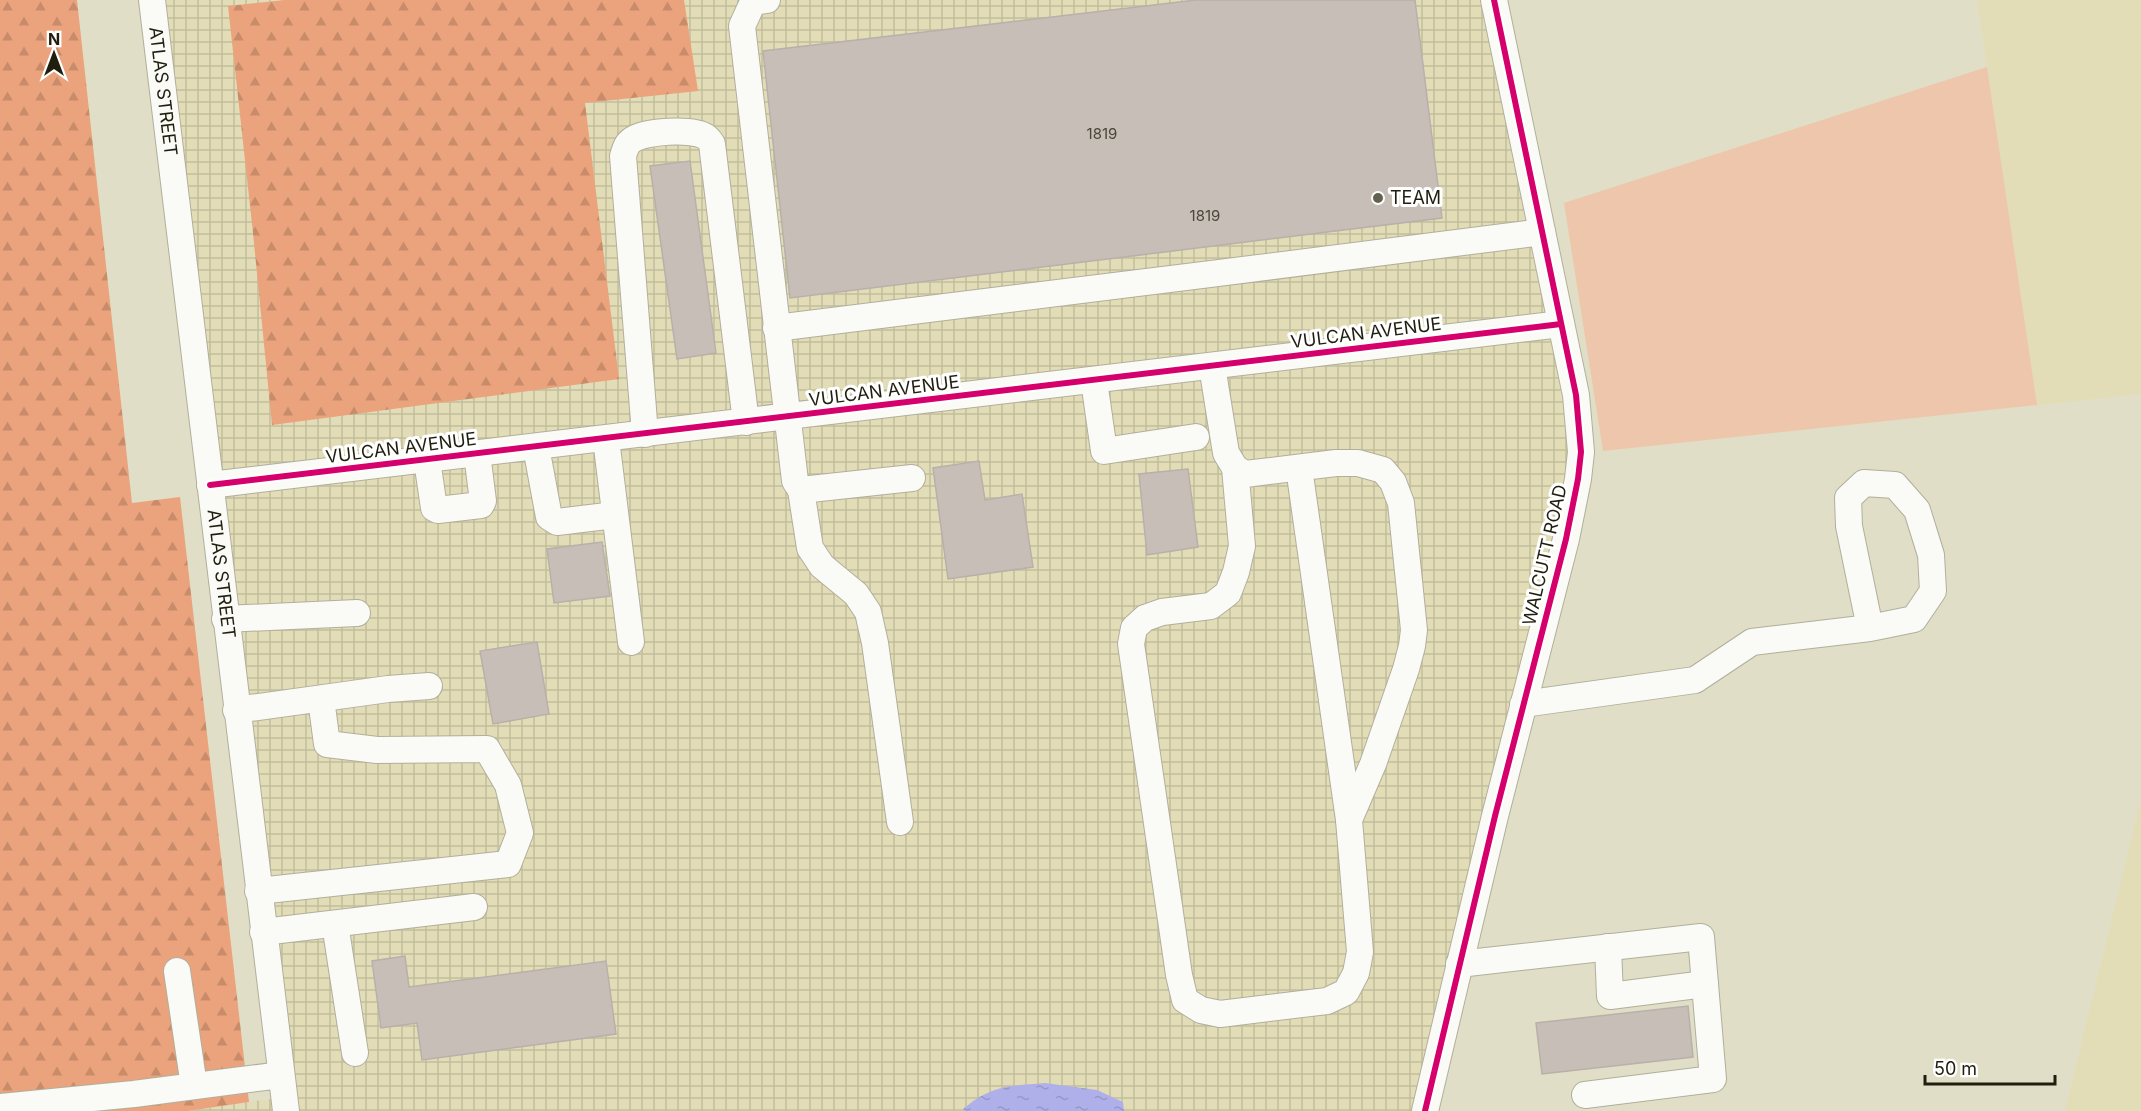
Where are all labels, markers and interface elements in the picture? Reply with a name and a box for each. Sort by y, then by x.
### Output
north arrow [24,24,84,84]
street label: ATLAS STREET [145,26,182,157]
text: N [48,29,60,49]
house number: 1819 [1087,124,1117,143]
place label: TEAM [1390,187,1441,208]
marker: TEAM [1371,191,1385,205]
house number: 1819 [1190,206,1220,225]
street label: VULCAN AVENUE [1289,313,1442,352]
street label: VULCAN AVENUE [807,371,960,410]
street label: VULCAN AVENUE [324,428,477,467]
street label: WALCUTT ROAD [1518,482,1571,627]
street label: ATLAS STREET [204,508,240,639]
scale bar [1925,1048,2056,1086]
text: 50 m [1934,1058,1977,1079]

